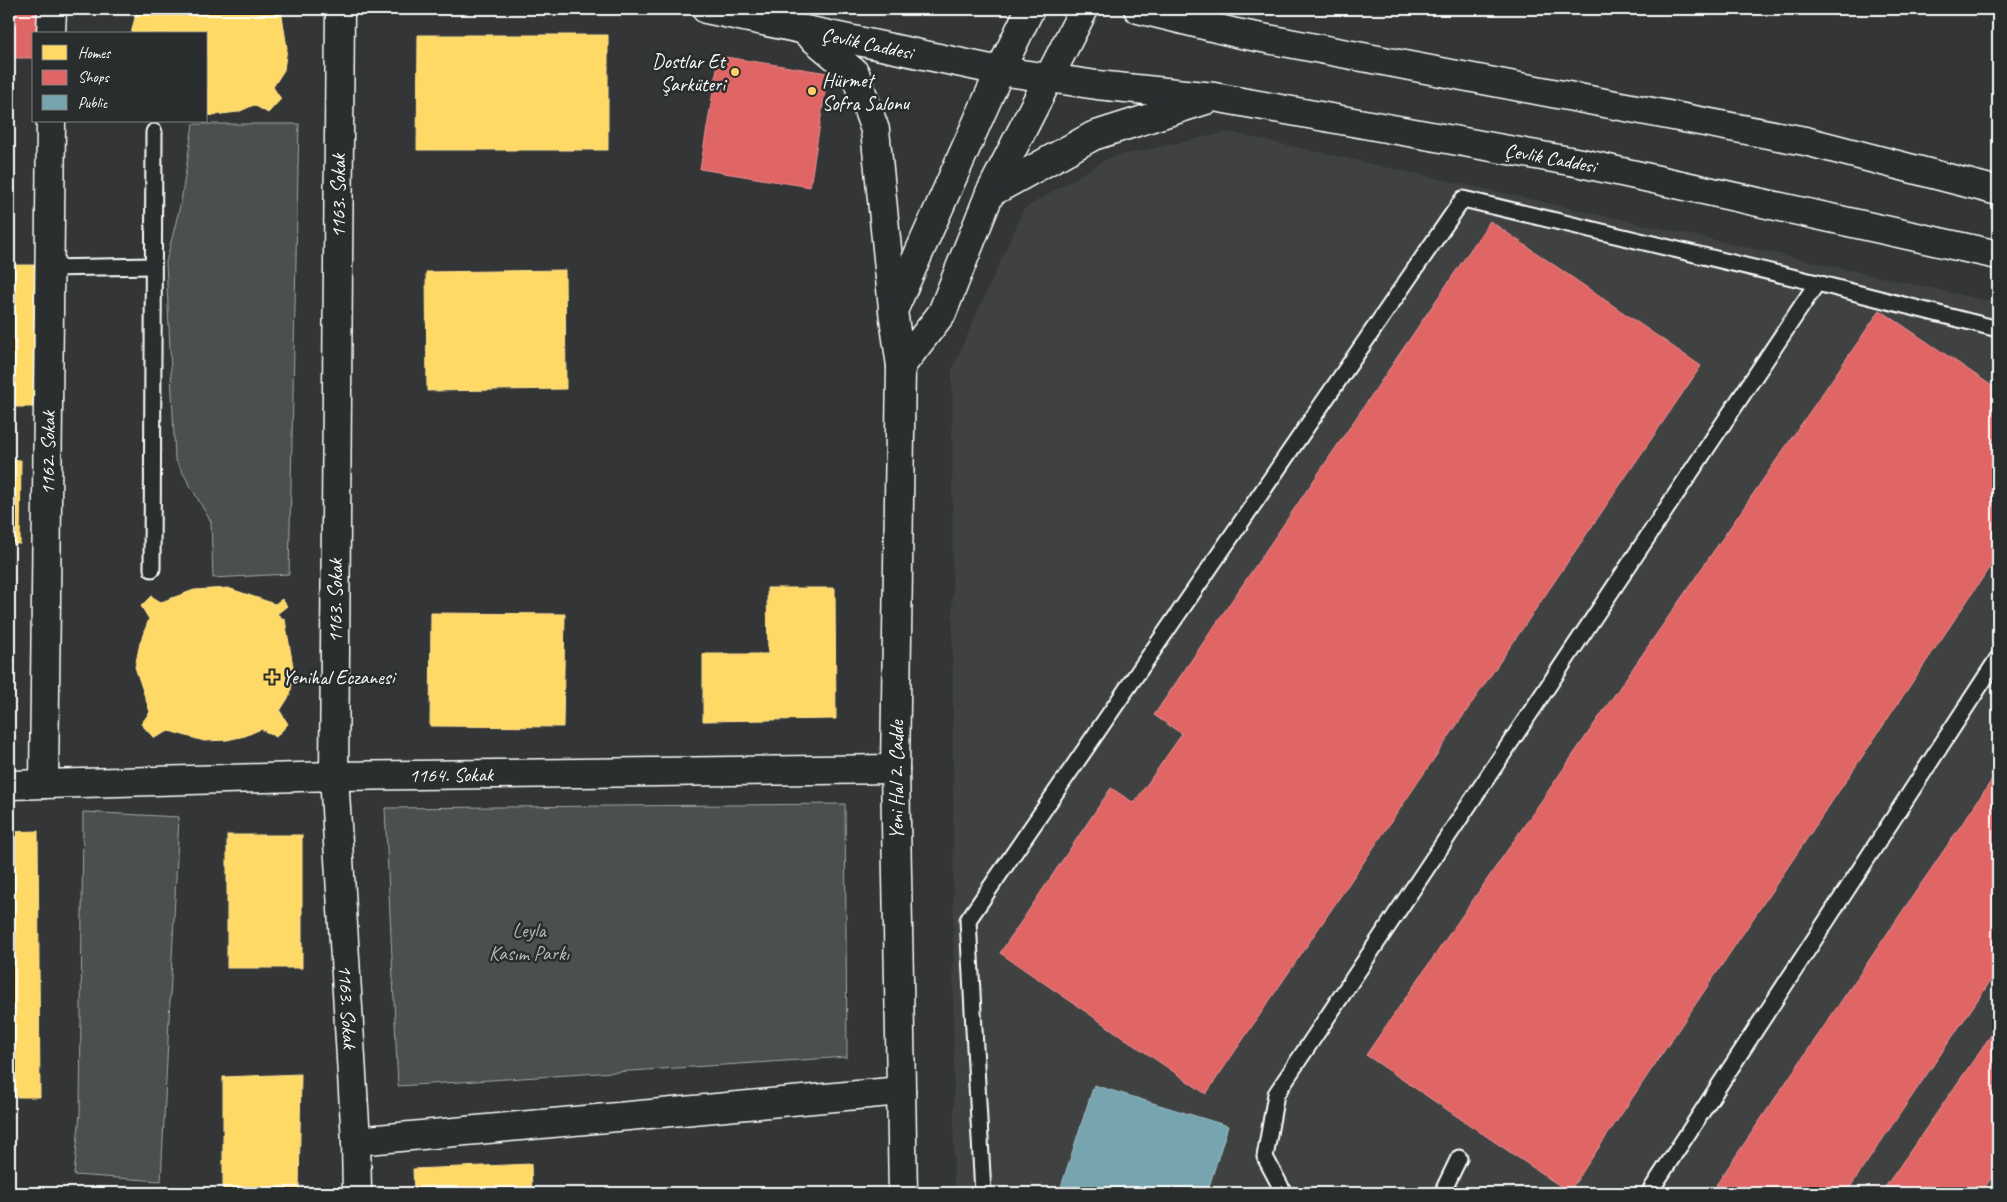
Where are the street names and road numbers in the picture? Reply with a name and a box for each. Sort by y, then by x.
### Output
street label: Çevlik Caddesi [820,21,918,65]
street label: Çevlik Caddesi [1503,137,1601,179]
street label: 1163. Sokak [326,152,351,238]
street label: 1162. Sokak [35,409,60,495]
street label: 1163. Sokak [323,557,348,643]
street label: Yeni Hal 2. Cadde [884,719,909,839]
street label: 1164. Sokak [409,761,495,788]
street label: 1163. Sokak [333,964,363,1051]

